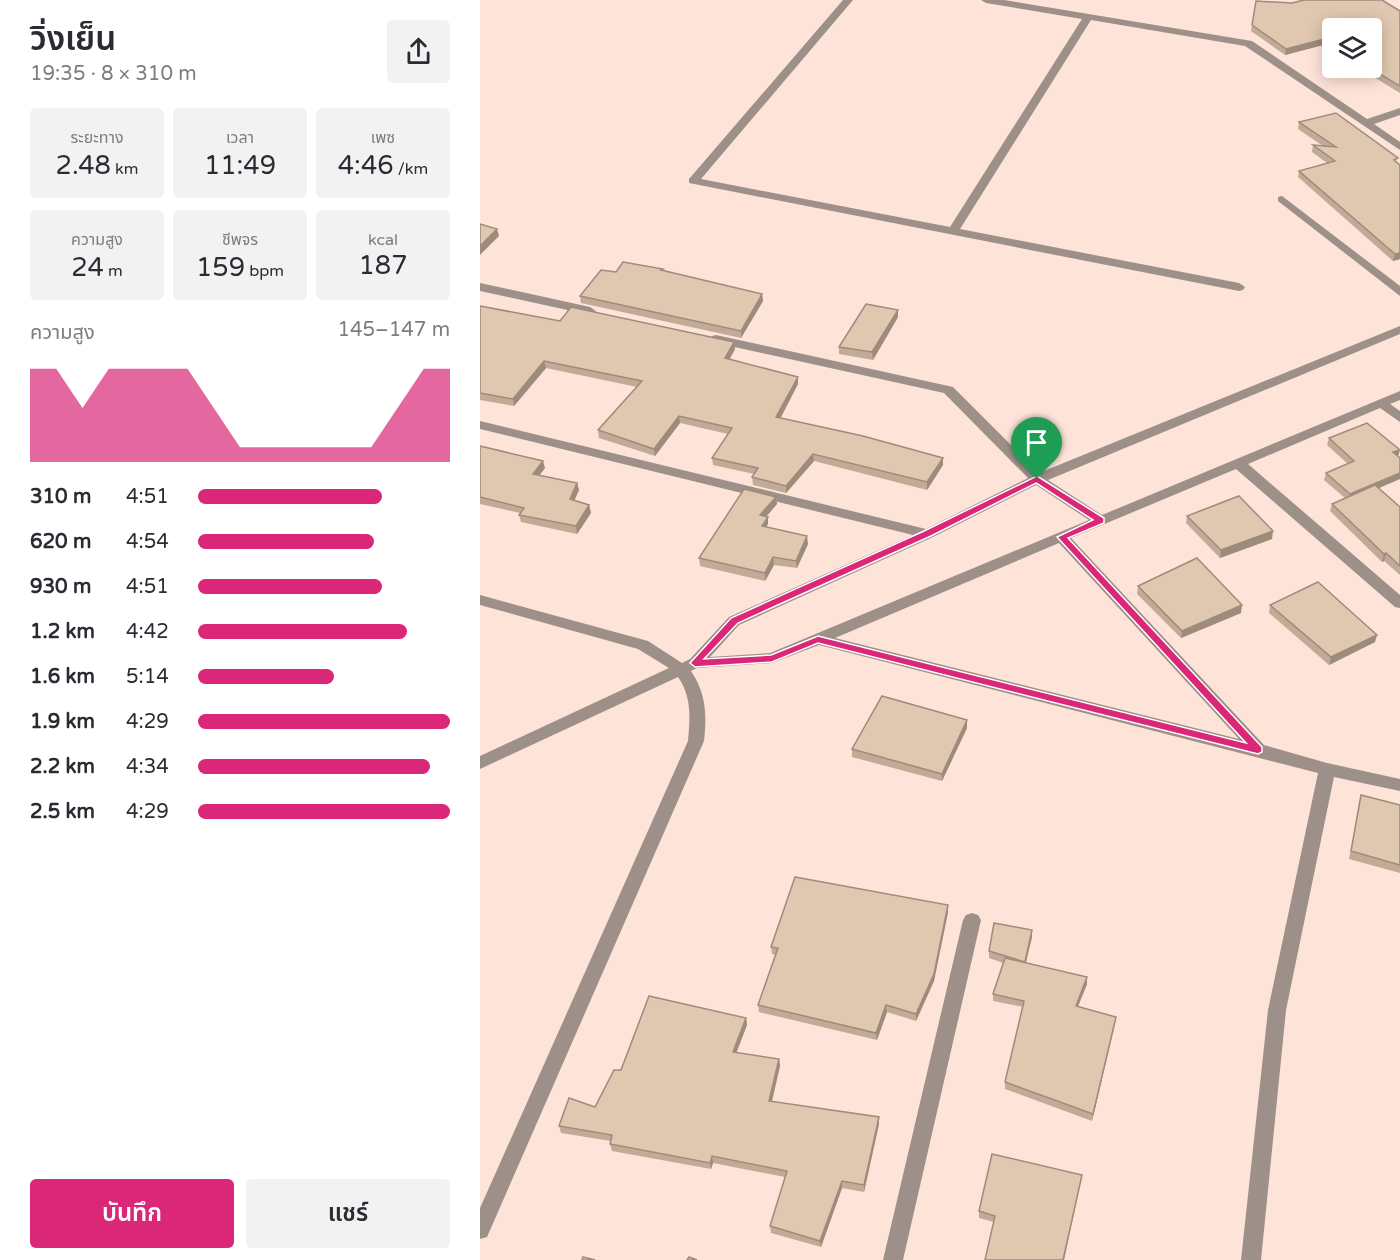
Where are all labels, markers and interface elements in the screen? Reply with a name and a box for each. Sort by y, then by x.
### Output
map controls [1322,18,1382,78]
button: layers [1322,18,1382,78]
text: วิ่งเย็น [30,20,116,59]
button: share [387,20,450,83]
text: 19:35 · 8 × 310 m [30,62,197,86]
text: ระยะทาง [71,128,123,148]
text: เวลา [226,128,254,148]
text: เพซ [371,128,395,148]
text: 2.48 [56,150,111,181]
text: 11:49 [204,150,276,181]
text: 4:46 [338,150,394,181]
text: km [111,159,138,179]
text: /km [394,159,428,179]
text: ความสูง [71,230,123,250]
text: ชีพจร [222,230,258,250]
text: kcal [368,230,398,250]
text: 187 [359,250,407,281]
text: 24 [71,252,104,283]
text: 159 [196,252,245,283]
text: m [104,261,123,281]
text: bpm [245,261,284,281]
text: 145–147 m [337,318,450,342]
text: ความสูง [30,321,95,345]
pin [1011,417,1062,479]
icon: arrive [1020,426,1053,459]
text: 310 m [30,485,91,509]
text: 4:51 [126,485,169,509]
text: 620 m [30,530,91,554]
text: 4:54 [126,530,169,554]
text: 930 m [30,575,91,599]
text: 4:51 [126,575,169,599]
text: 1.2 km [30,620,95,644]
text: 4:42 [126,620,169,644]
text: 1.6 km [30,665,95,689]
text: 5:14 [126,665,169,689]
text: 1.9 km [30,710,95,734]
text: 4:29 [126,710,169,734]
text: 2.2 km [30,755,95,779]
text: 4:34 [126,755,169,779]
text: 2.5 km [30,800,95,824]
text: 4:29 [126,800,169,824]
button: บันทึก [30,1179,234,1248]
button: แชร์ [246,1179,450,1248]

